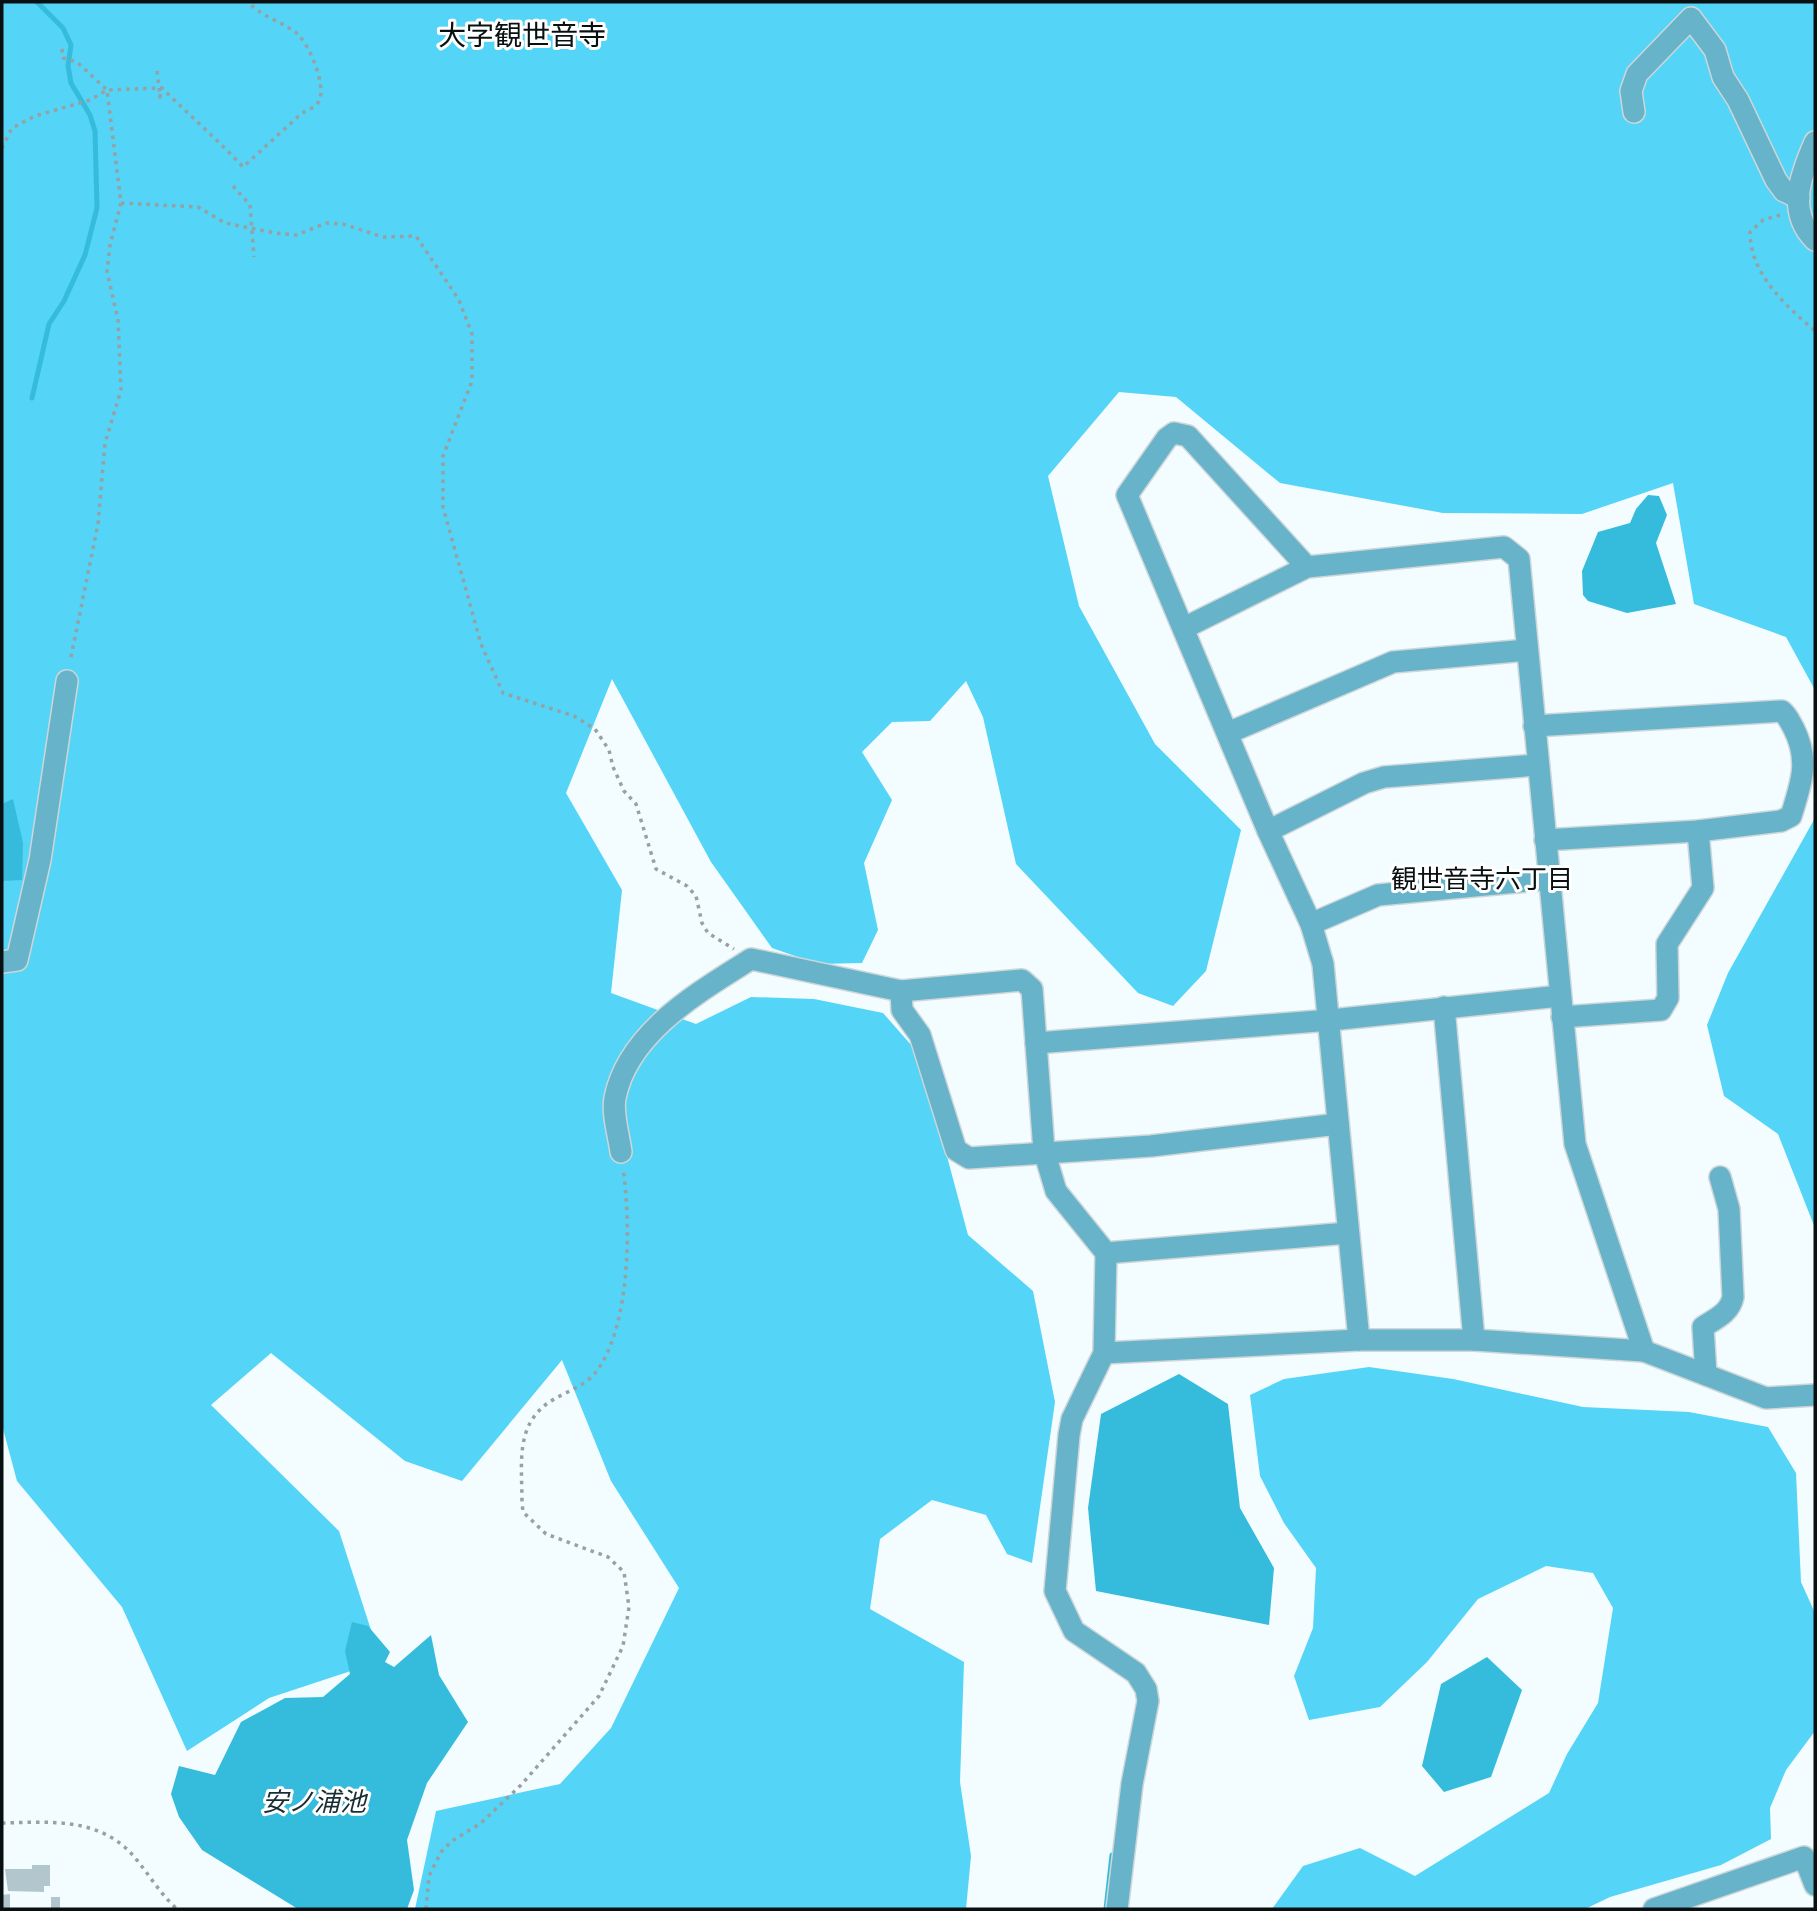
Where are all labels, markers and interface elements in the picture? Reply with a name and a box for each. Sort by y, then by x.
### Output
district label: 大字観世音寺 [438,18,606,52]
district label: 観世音寺六丁目 [1391,863,1573,895]
water label: 安ノ浦池 [262,1786,369,1818]

